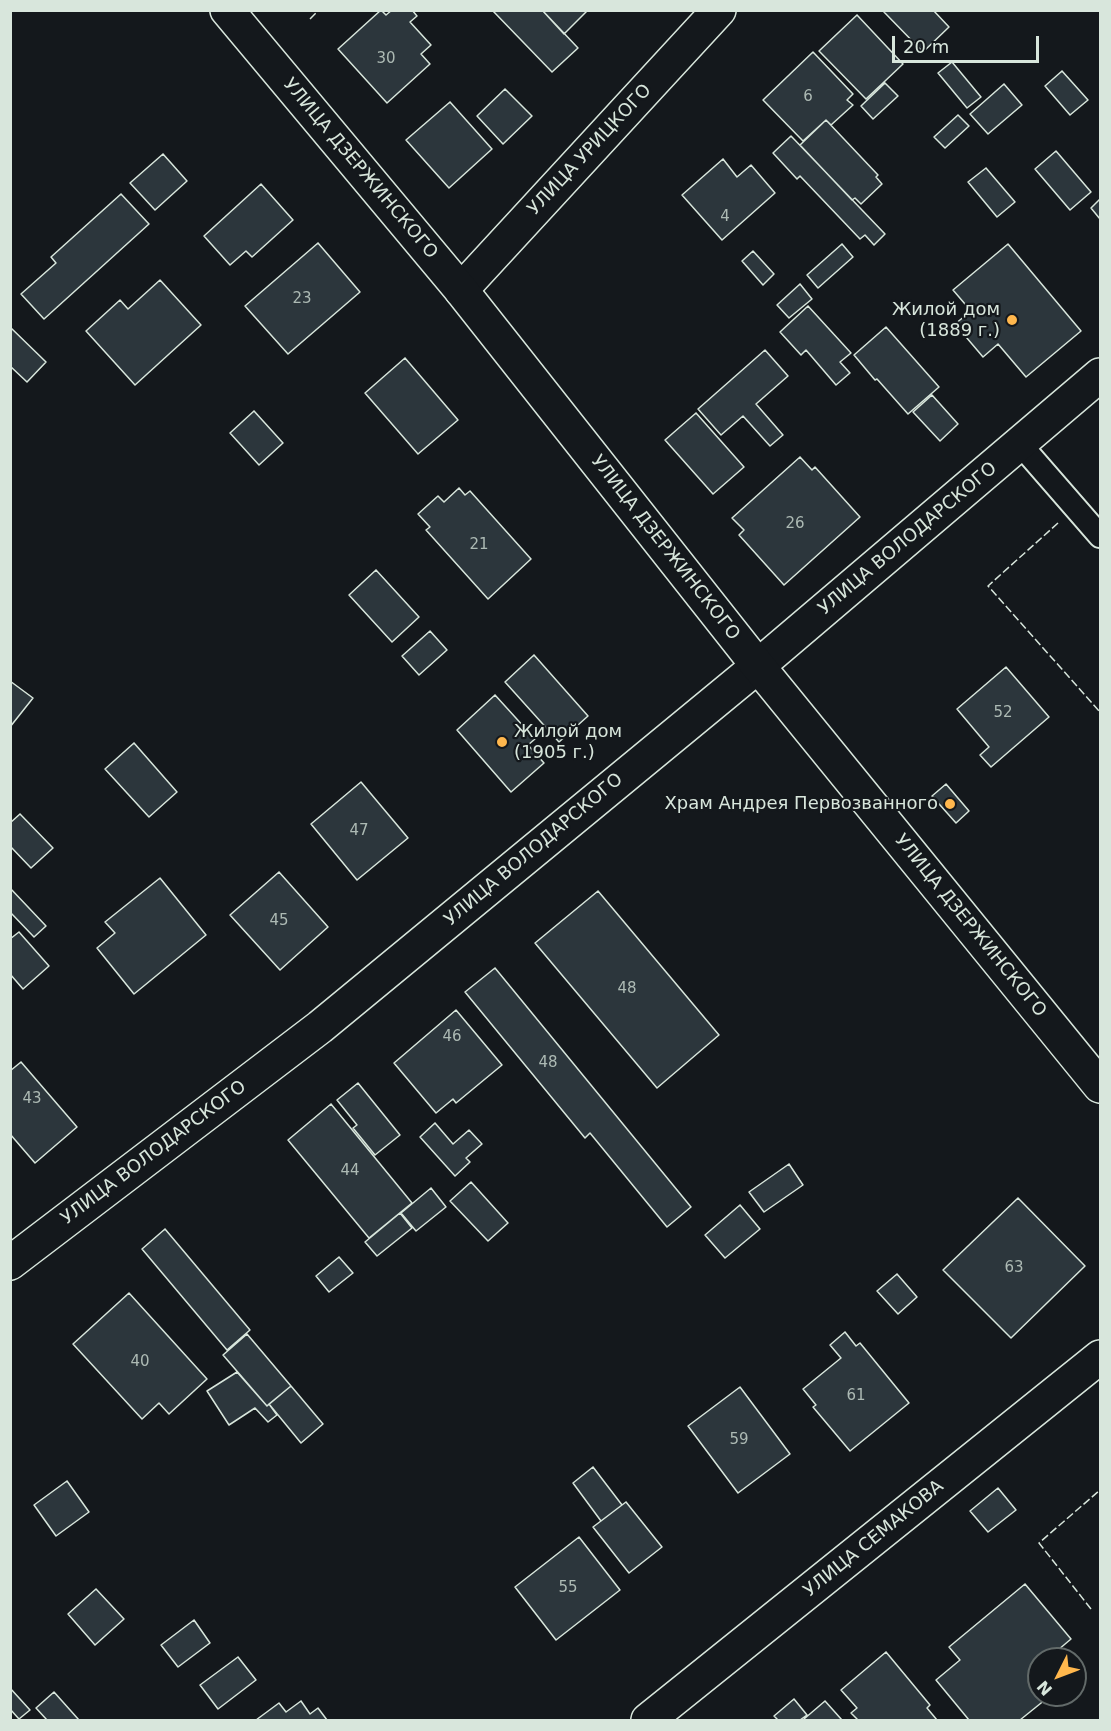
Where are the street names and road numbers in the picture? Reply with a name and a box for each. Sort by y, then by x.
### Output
street label: УЛИЦА ДЗЕРЖИНСКОГО [278,74,442,264]
street label: УЛИЦА УРИЦКОГО [524,80,656,220]
street label: УЛИЦА ДЗЕРЖИНСКОГО [586,451,744,645]
street label: УЛИЦА ВОЛОДАРСКОГО [814,458,1002,620]
street label: УЛИЦА ВОЛОДАРСКОГО [440,769,628,931]
street label: УЛИЦА ДЗЕРЖИНСКОГО [890,830,1050,1022]
street label: УЛИЦА ВОЛОДАРСКОГО [57,1076,251,1230]
street label: УЛИЦА СЕМАКОВА [800,1476,948,1602]

